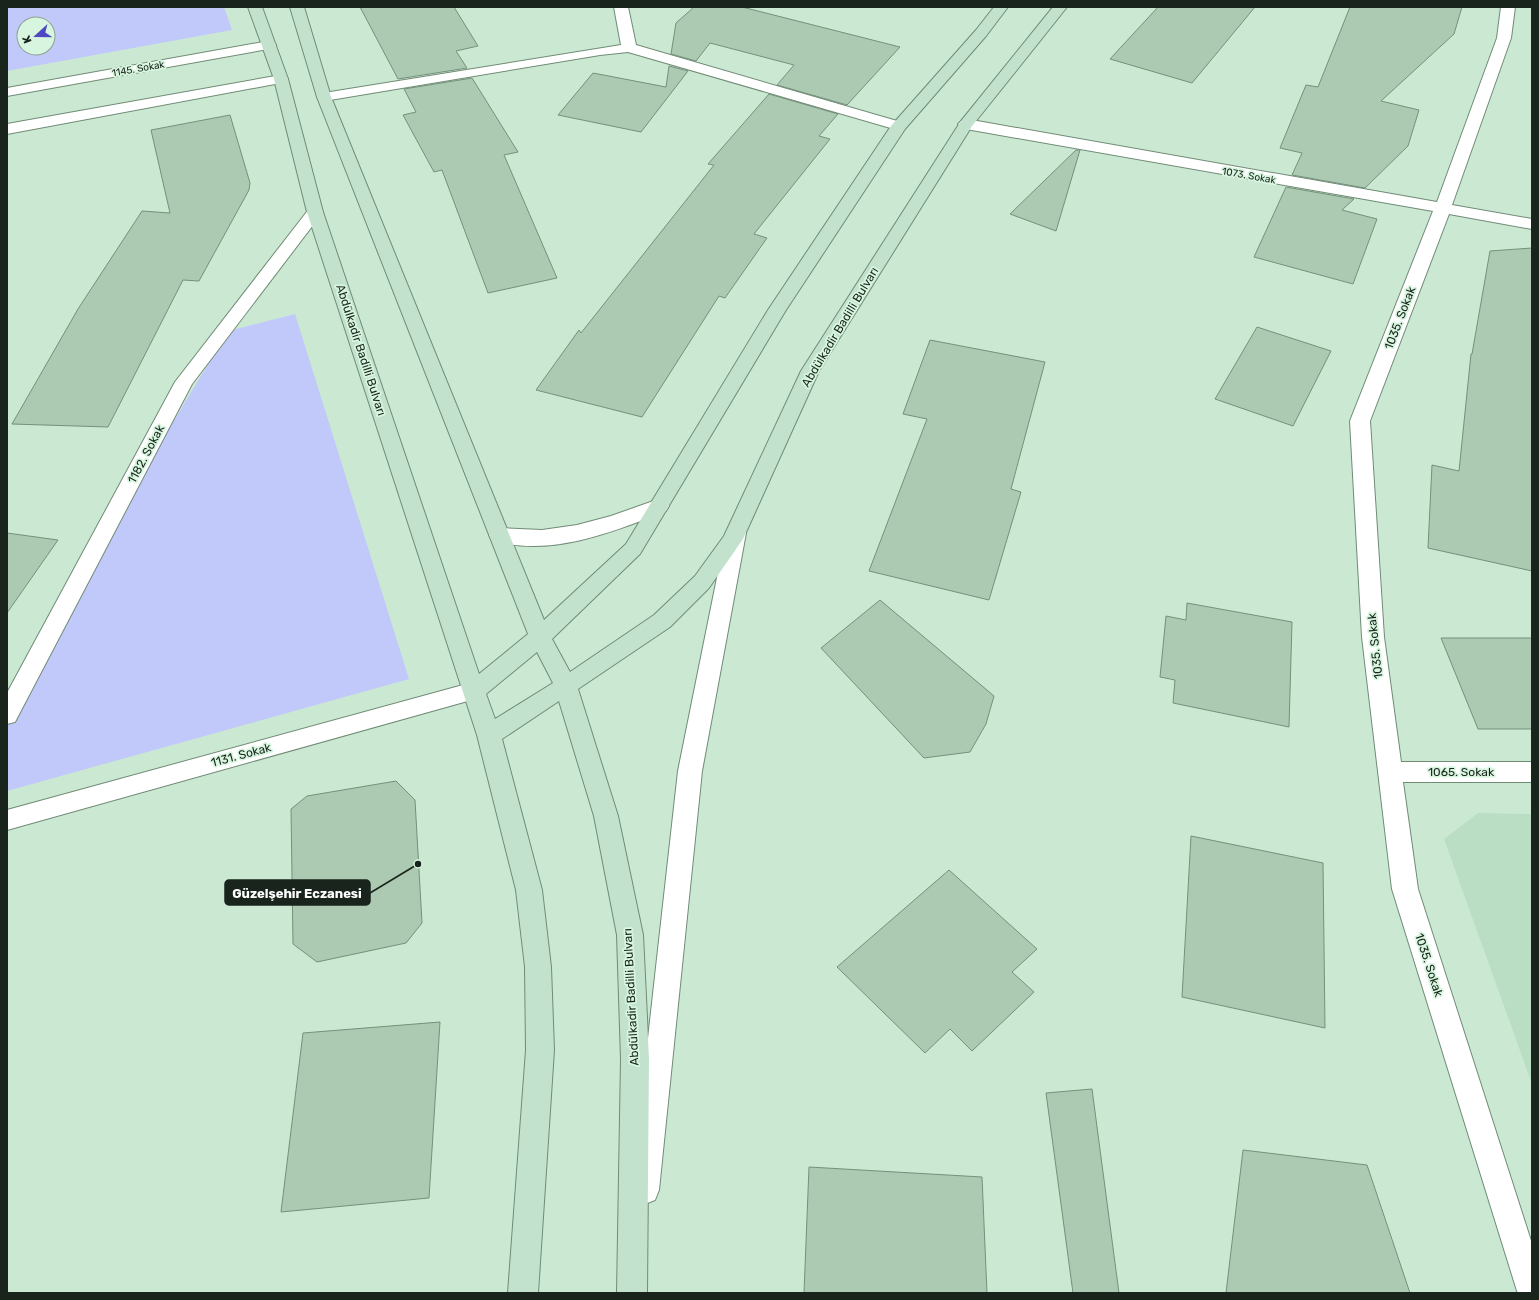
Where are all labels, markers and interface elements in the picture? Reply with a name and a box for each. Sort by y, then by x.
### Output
north arrow [16,16,56,56]
text: K [20,33,35,45]
street label: 1145. Sokak [111,58,166,80]
street label: 1073. Sokak [1221,165,1277,187]
street label: Abdülkadir Badilli Bulvarı [799,264,881,390]
street label: Abdülkadir Badilli Bulvarı [333,282,389,418]
street label: 1035. Sokak [1382,284,1419,351]
street label: 1182. Sokak [125,422,168,486]
street label: 1035. Sokak [1364,612,1385,680]
street label: 1131. Sokak [209,740,273,770]
street label: 1065. Sokak [1428,765,1495,779]
callout: Güzelşehir Eczanesi [225,880,370,905]
text: Güzelşehir Eczanesi [232,886,362,901]
street label: Abdülkadir Badilli Bulvarı [620,928,642,1066]
street label: 1035. Sokak [1412,931,1446,999]

